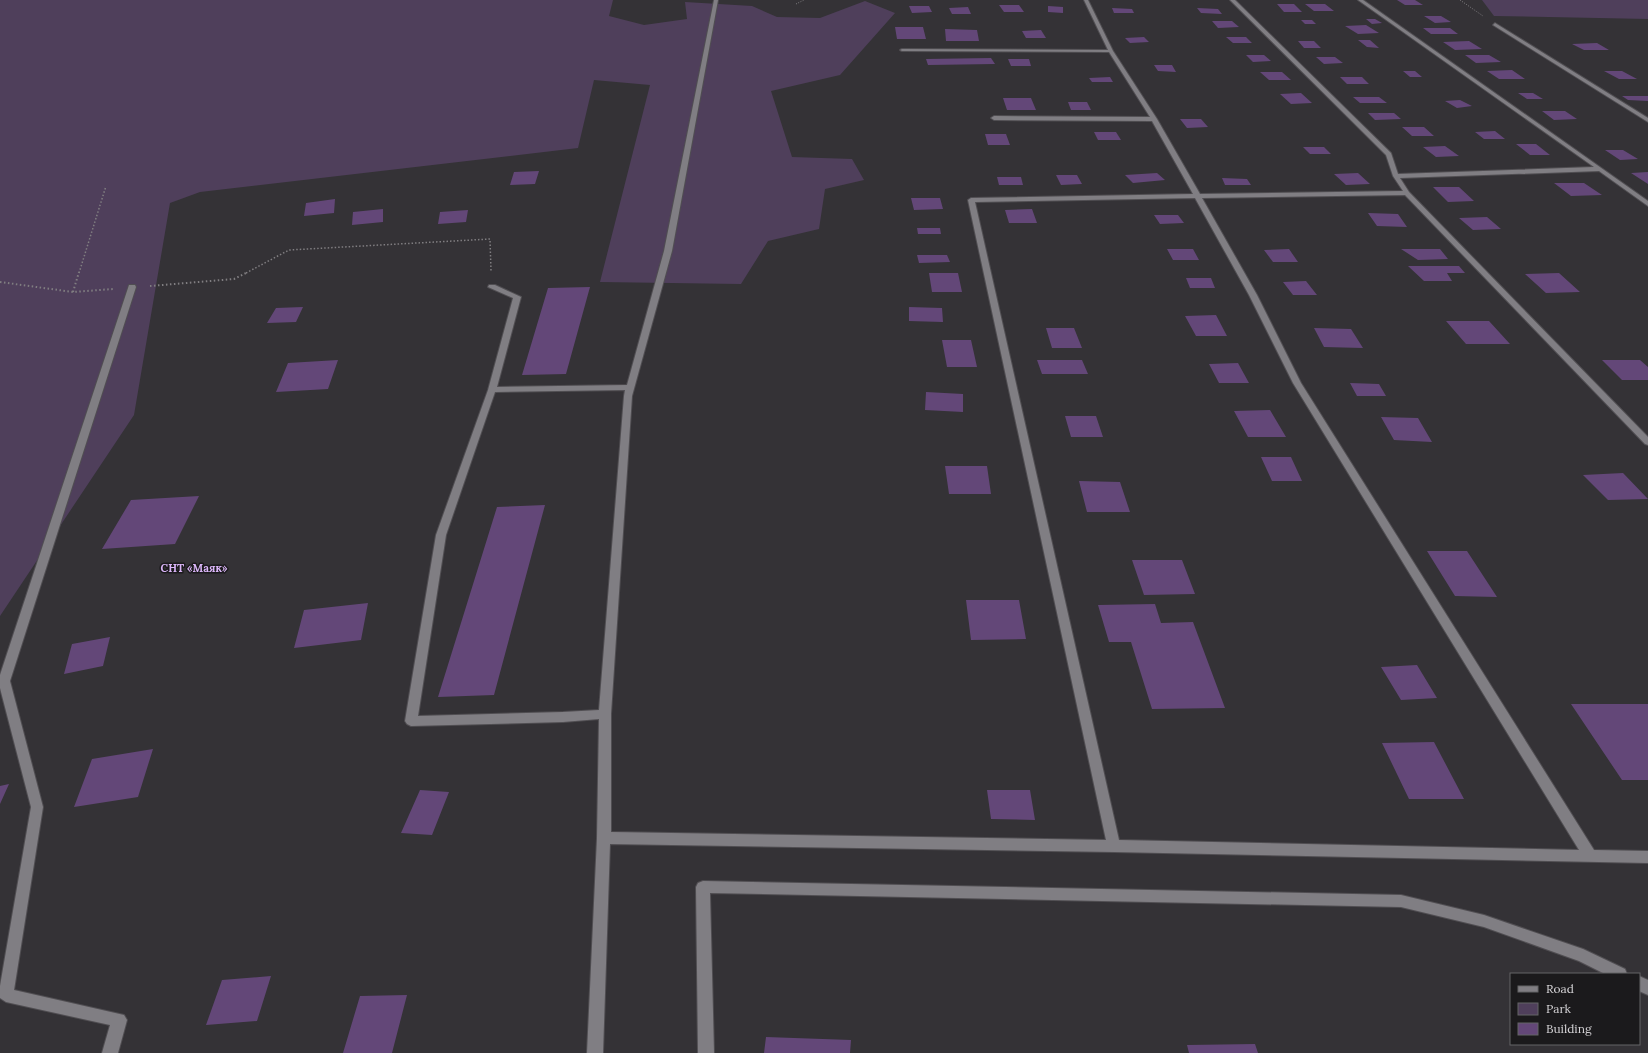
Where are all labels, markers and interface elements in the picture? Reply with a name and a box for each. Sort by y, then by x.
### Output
district label: СНТ «Маяк» [161,561,228,575]
legend [1510,973,1640,1045]
text: Road [1546,981,1574,996]
text: Park [1546,1001,1572,1016]
text: Building [1546,1021,1592,1036]

